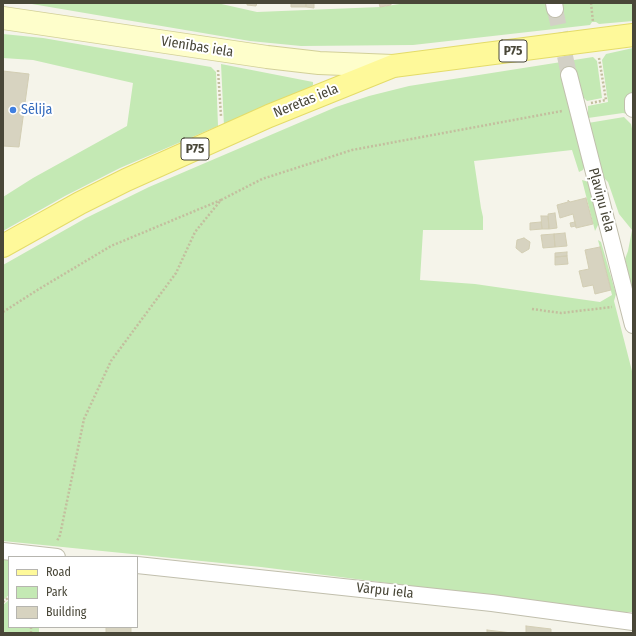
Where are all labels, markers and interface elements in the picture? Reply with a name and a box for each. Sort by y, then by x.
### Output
street label: Vienības iela [160,33,234,61]
road number: P75 [499,40,527,62]
street label: Neretas iela [271,80,341,122]
place label: Sēlija [21,102,52,118]
marker: Sēlija [8,105,18,115]
road number: P75 [181,138,209,160]
street label: Pļaviņu iela [584,166,618,234]
legend [8,556,138,628]
text: Road [46,565,71,579]
street label: Vārpu iela [356,580,414,602]
text: Park [46,585,67,599]
text: Building [46,605,86,619]

